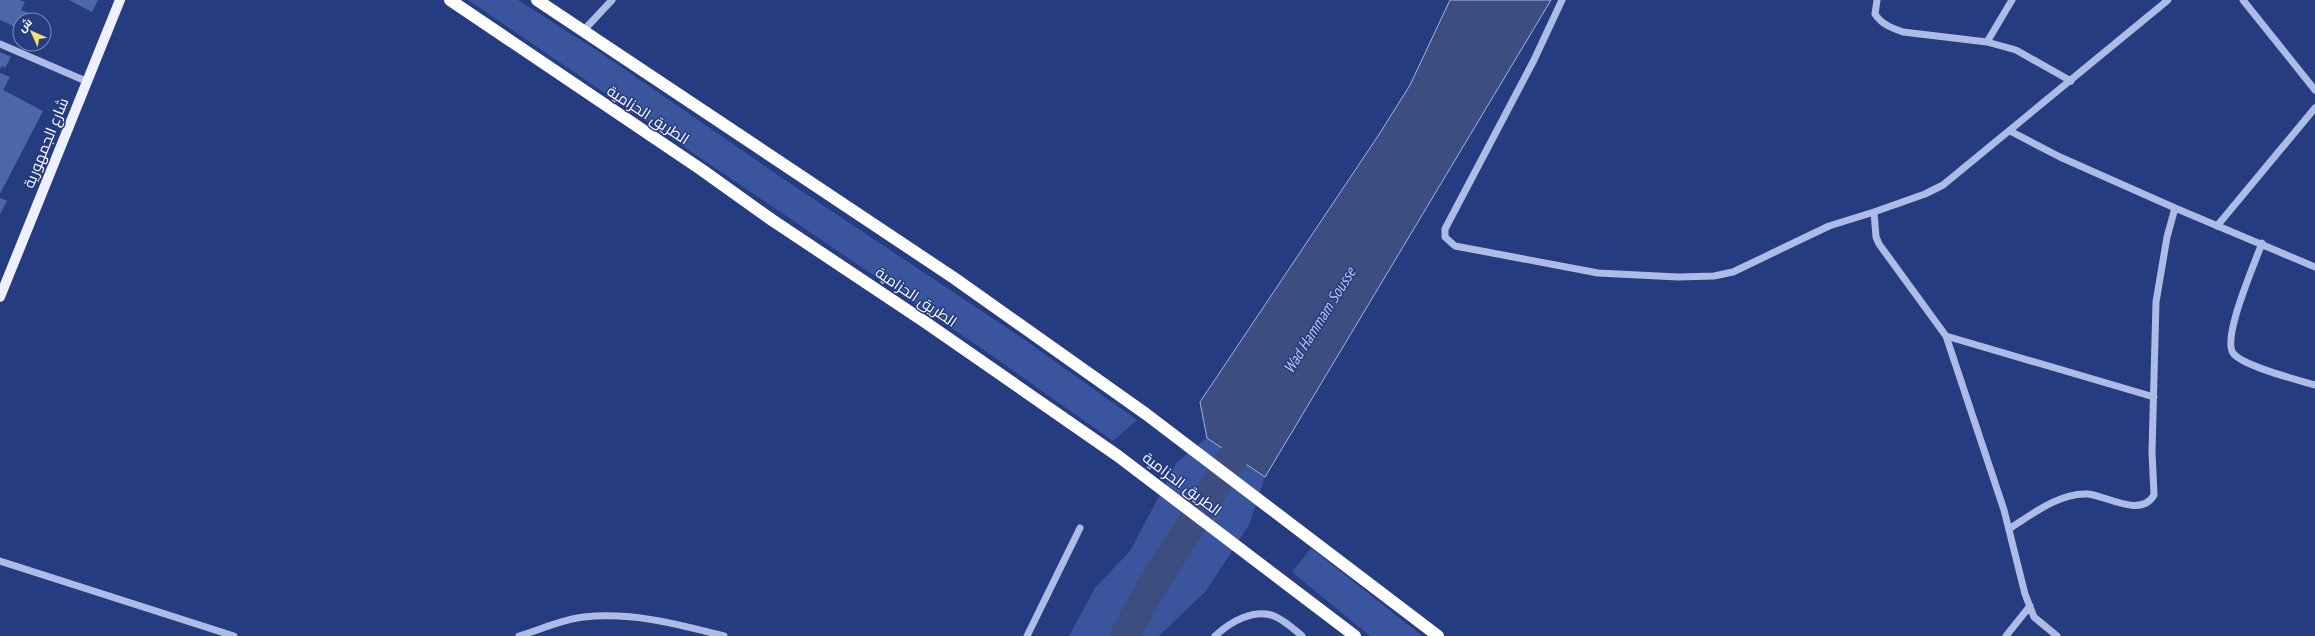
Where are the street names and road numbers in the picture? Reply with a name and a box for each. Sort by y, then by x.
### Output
street label: الطريق الحزامية [603,81,693,149]
street label: شارع الجمهورية [19,95,74,192]
street label: الطريق الحزامية [871,262,961,332]
street label: الطريق الحزامية [1138,448,1226,520]

